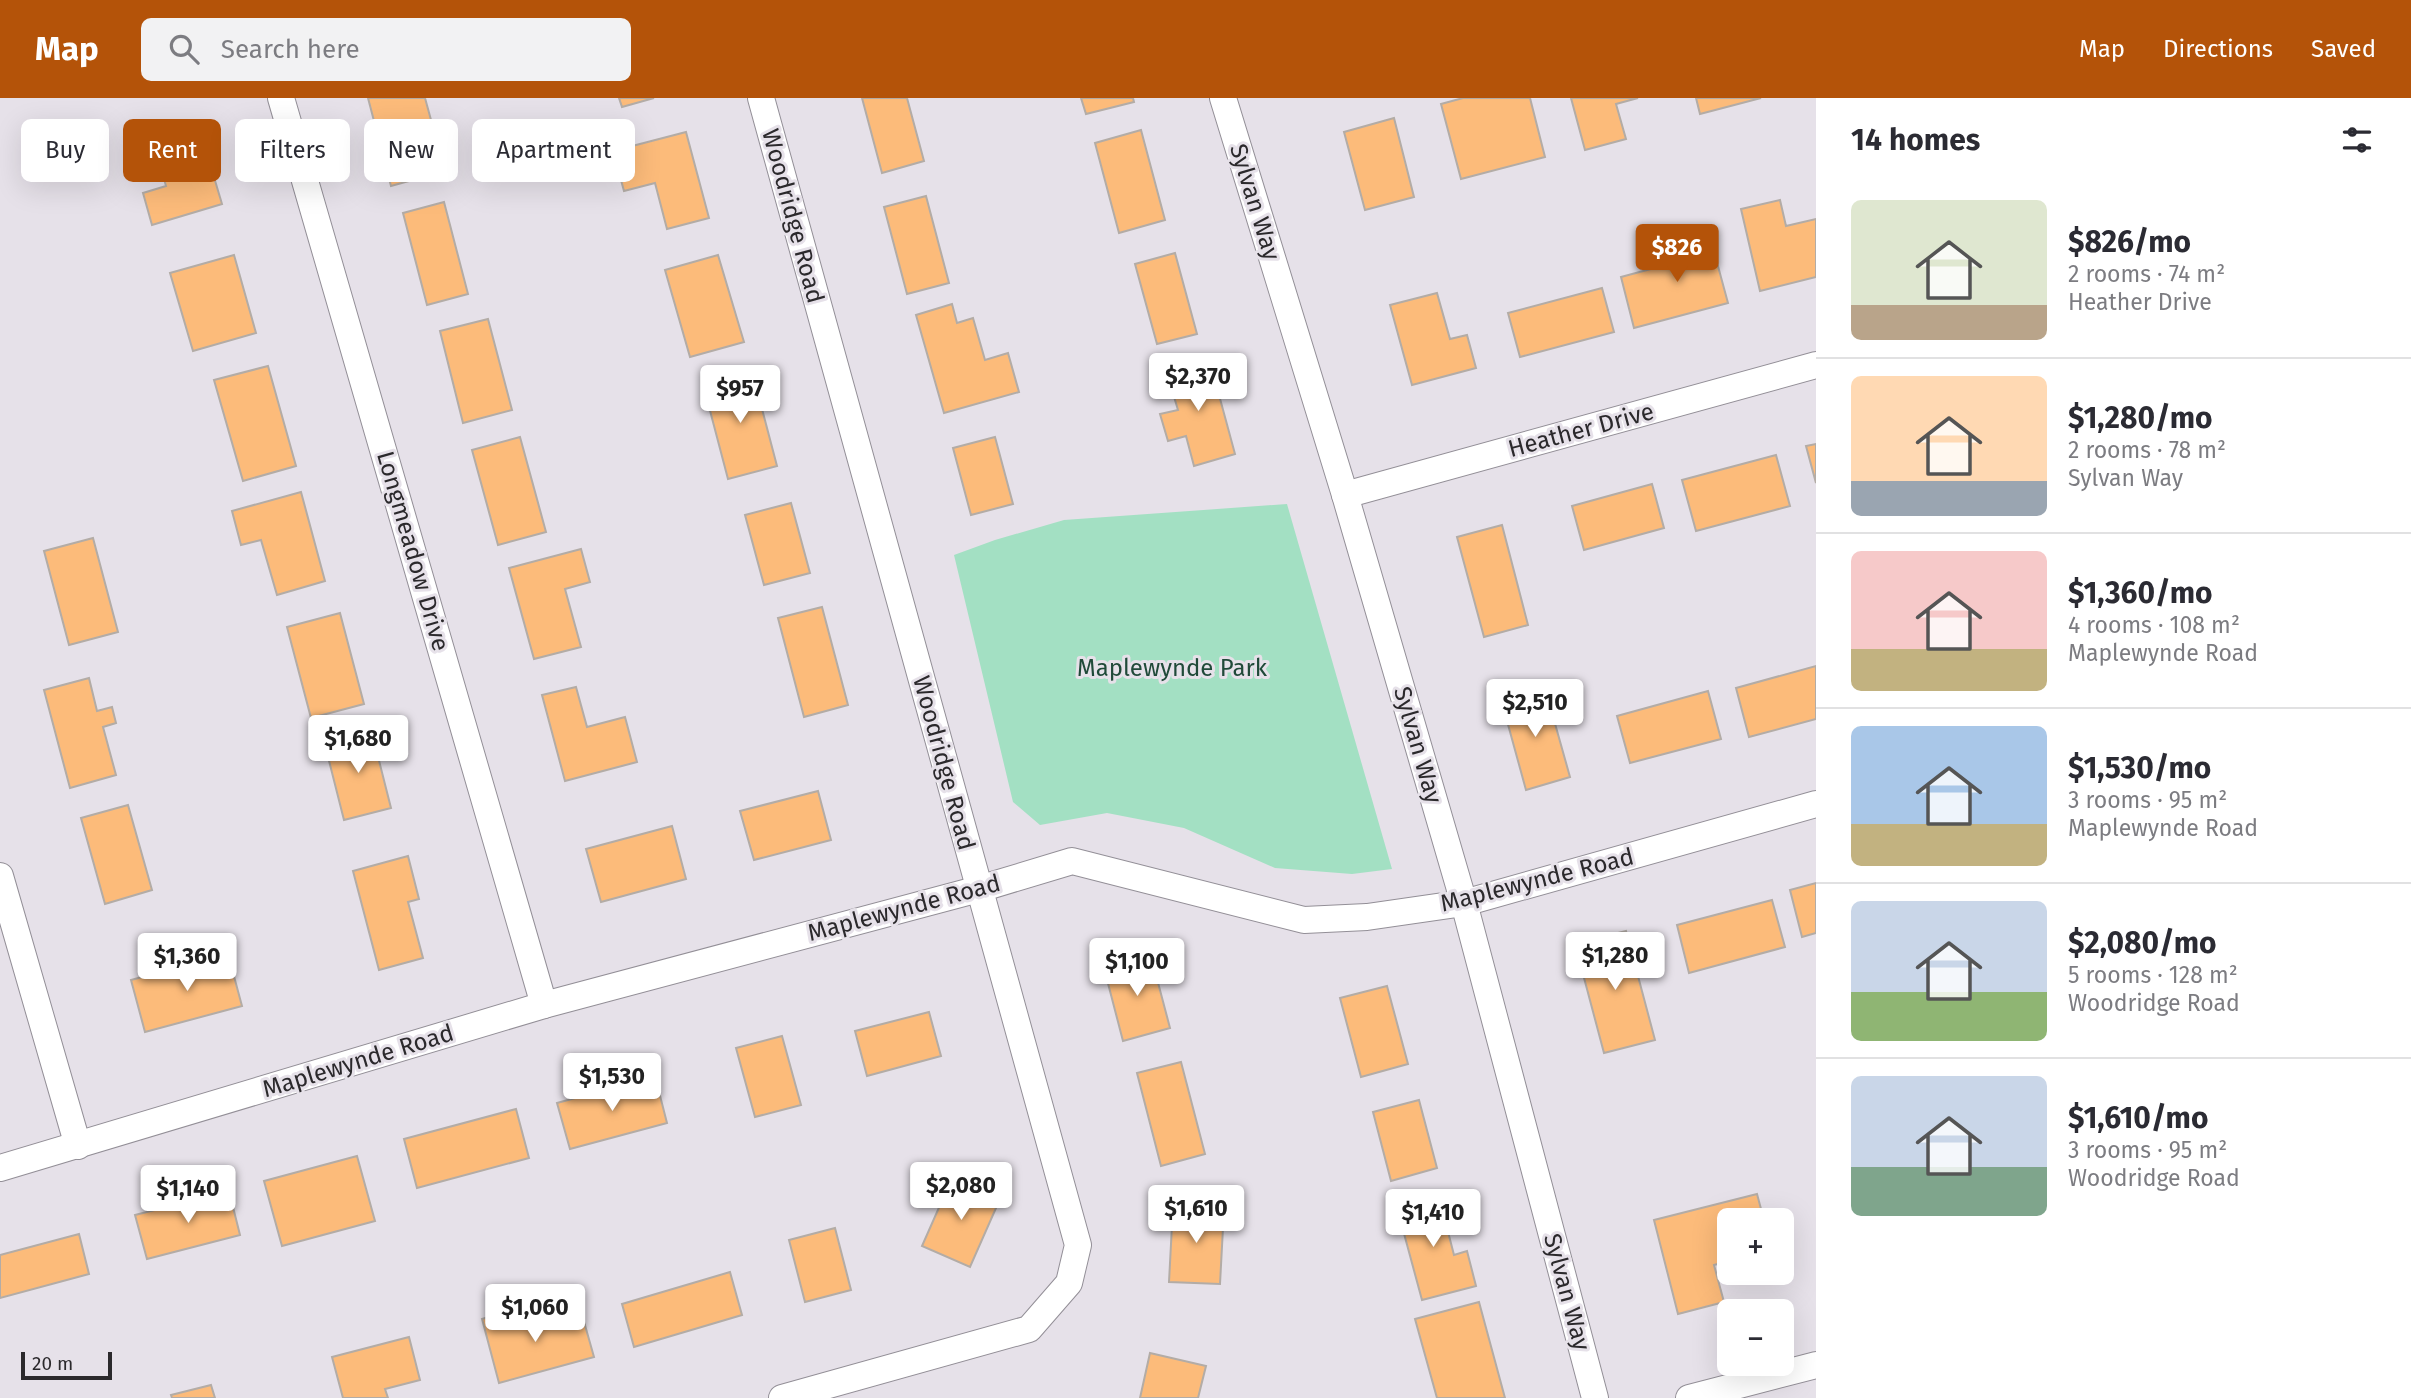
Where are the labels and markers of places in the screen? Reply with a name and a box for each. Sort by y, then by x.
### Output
pin: $826 [1636,225,1718,284]
pin: $2,370 [1141,354,1255,413]
pin: $957 [699,366,781,425]
pin: $2,510 [1478,680,1592,739]
pin: $1,680 [301,716,415,775]
pin: $1,280 [1558,932,1672,992]
pin: $1,360 [130,934,244,993]
pin: $1,100 [1080,939,1194,998]
pin: $1,530 [555,1054,669,1113]
pin: $2,080 [904,1162,1018,1222]
pin: $1,140 [131,1166,245,1225]
pin: $1,610 [1139,1186,1253,1245]
pin: $1,410 [1376,1190,1490,1249]
pin: $1,060 [478,1284,592,1344]

